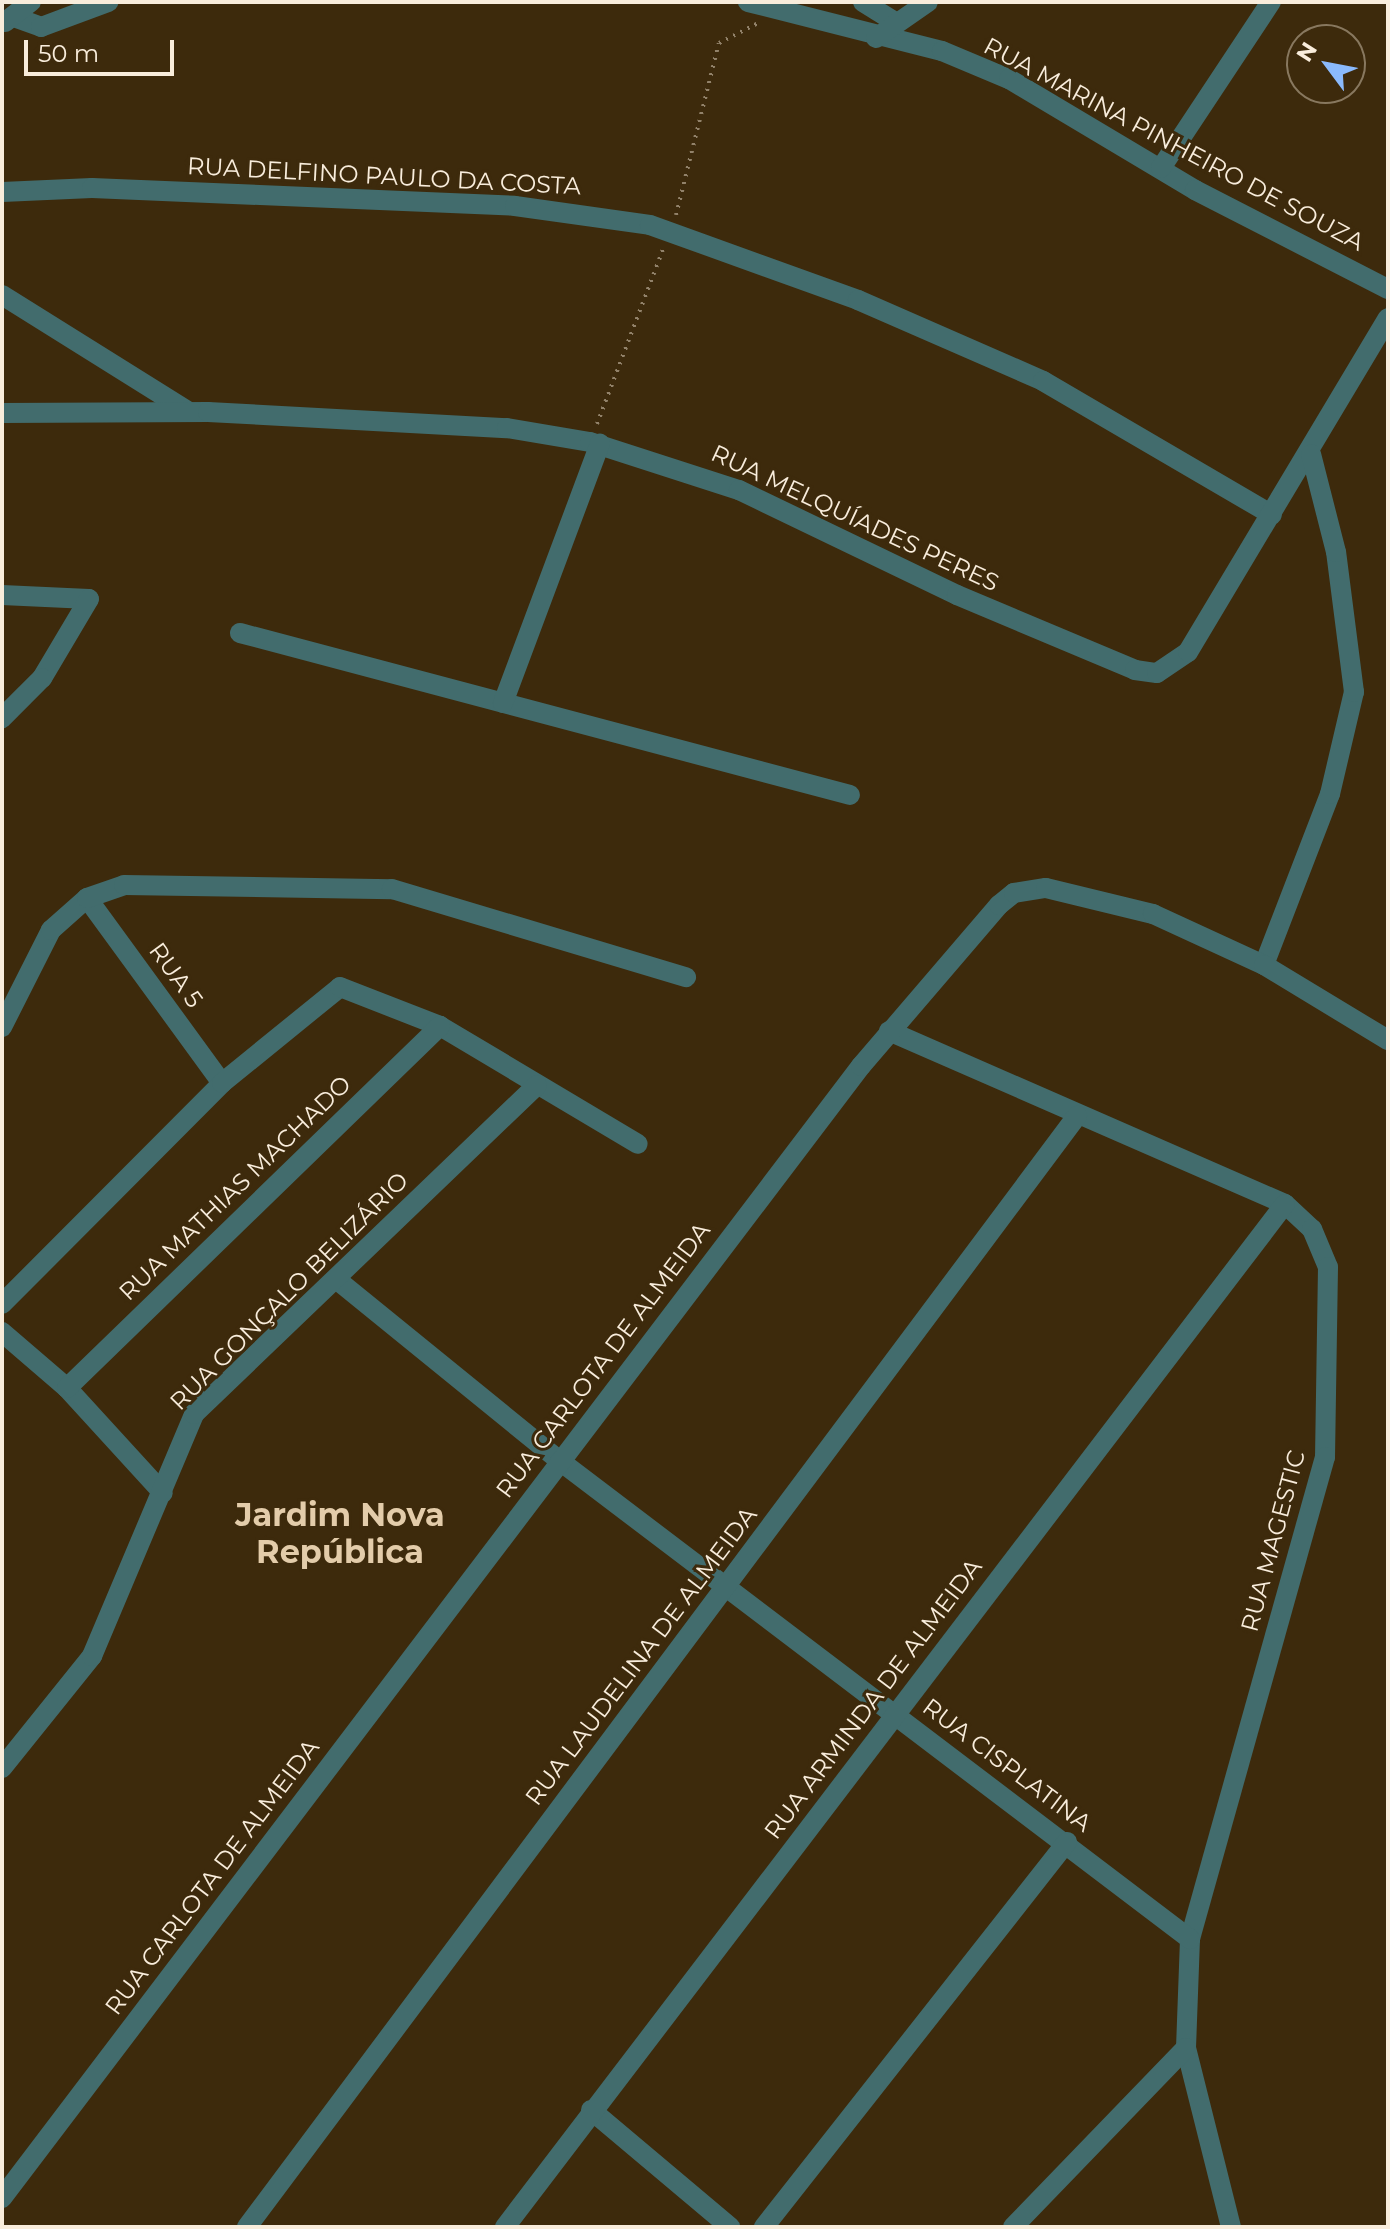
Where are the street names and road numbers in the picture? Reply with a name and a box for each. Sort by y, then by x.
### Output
street label: RUA MARINA PINHEIRO DE SOUZA [979,31,1369,257]
street label: RUA DELFINO PAULO DA COSTA [186,151,582,201]
street label: RUA MELQUÍADES PERES [707,439,1003,597]
street label: RUA 5 [143,937,209,1013]
street label: RUA MATHIAS MACHADO [113,1070,357,1306]
street label: RUA GONÇALO BELIZÁRIO [164,1166,414,1416]
street label: RUA CARLOTA DE ALMEIDA [490,1217,716,1503]
street label: RUA MAGESTIC [1235,1447,1311,1635]
street label: RUA LAUDELINA DE ALMEIDA [519,1501,763,1811]
street label: RUA ARMINDA DE ALMEIDA [758,1553,988,1845]
street label: RUA CISPLATINA [917,1692,1097,1838]
street label: RUA CARLOTA DE ALMEIDA [99,1734,325,2020]

